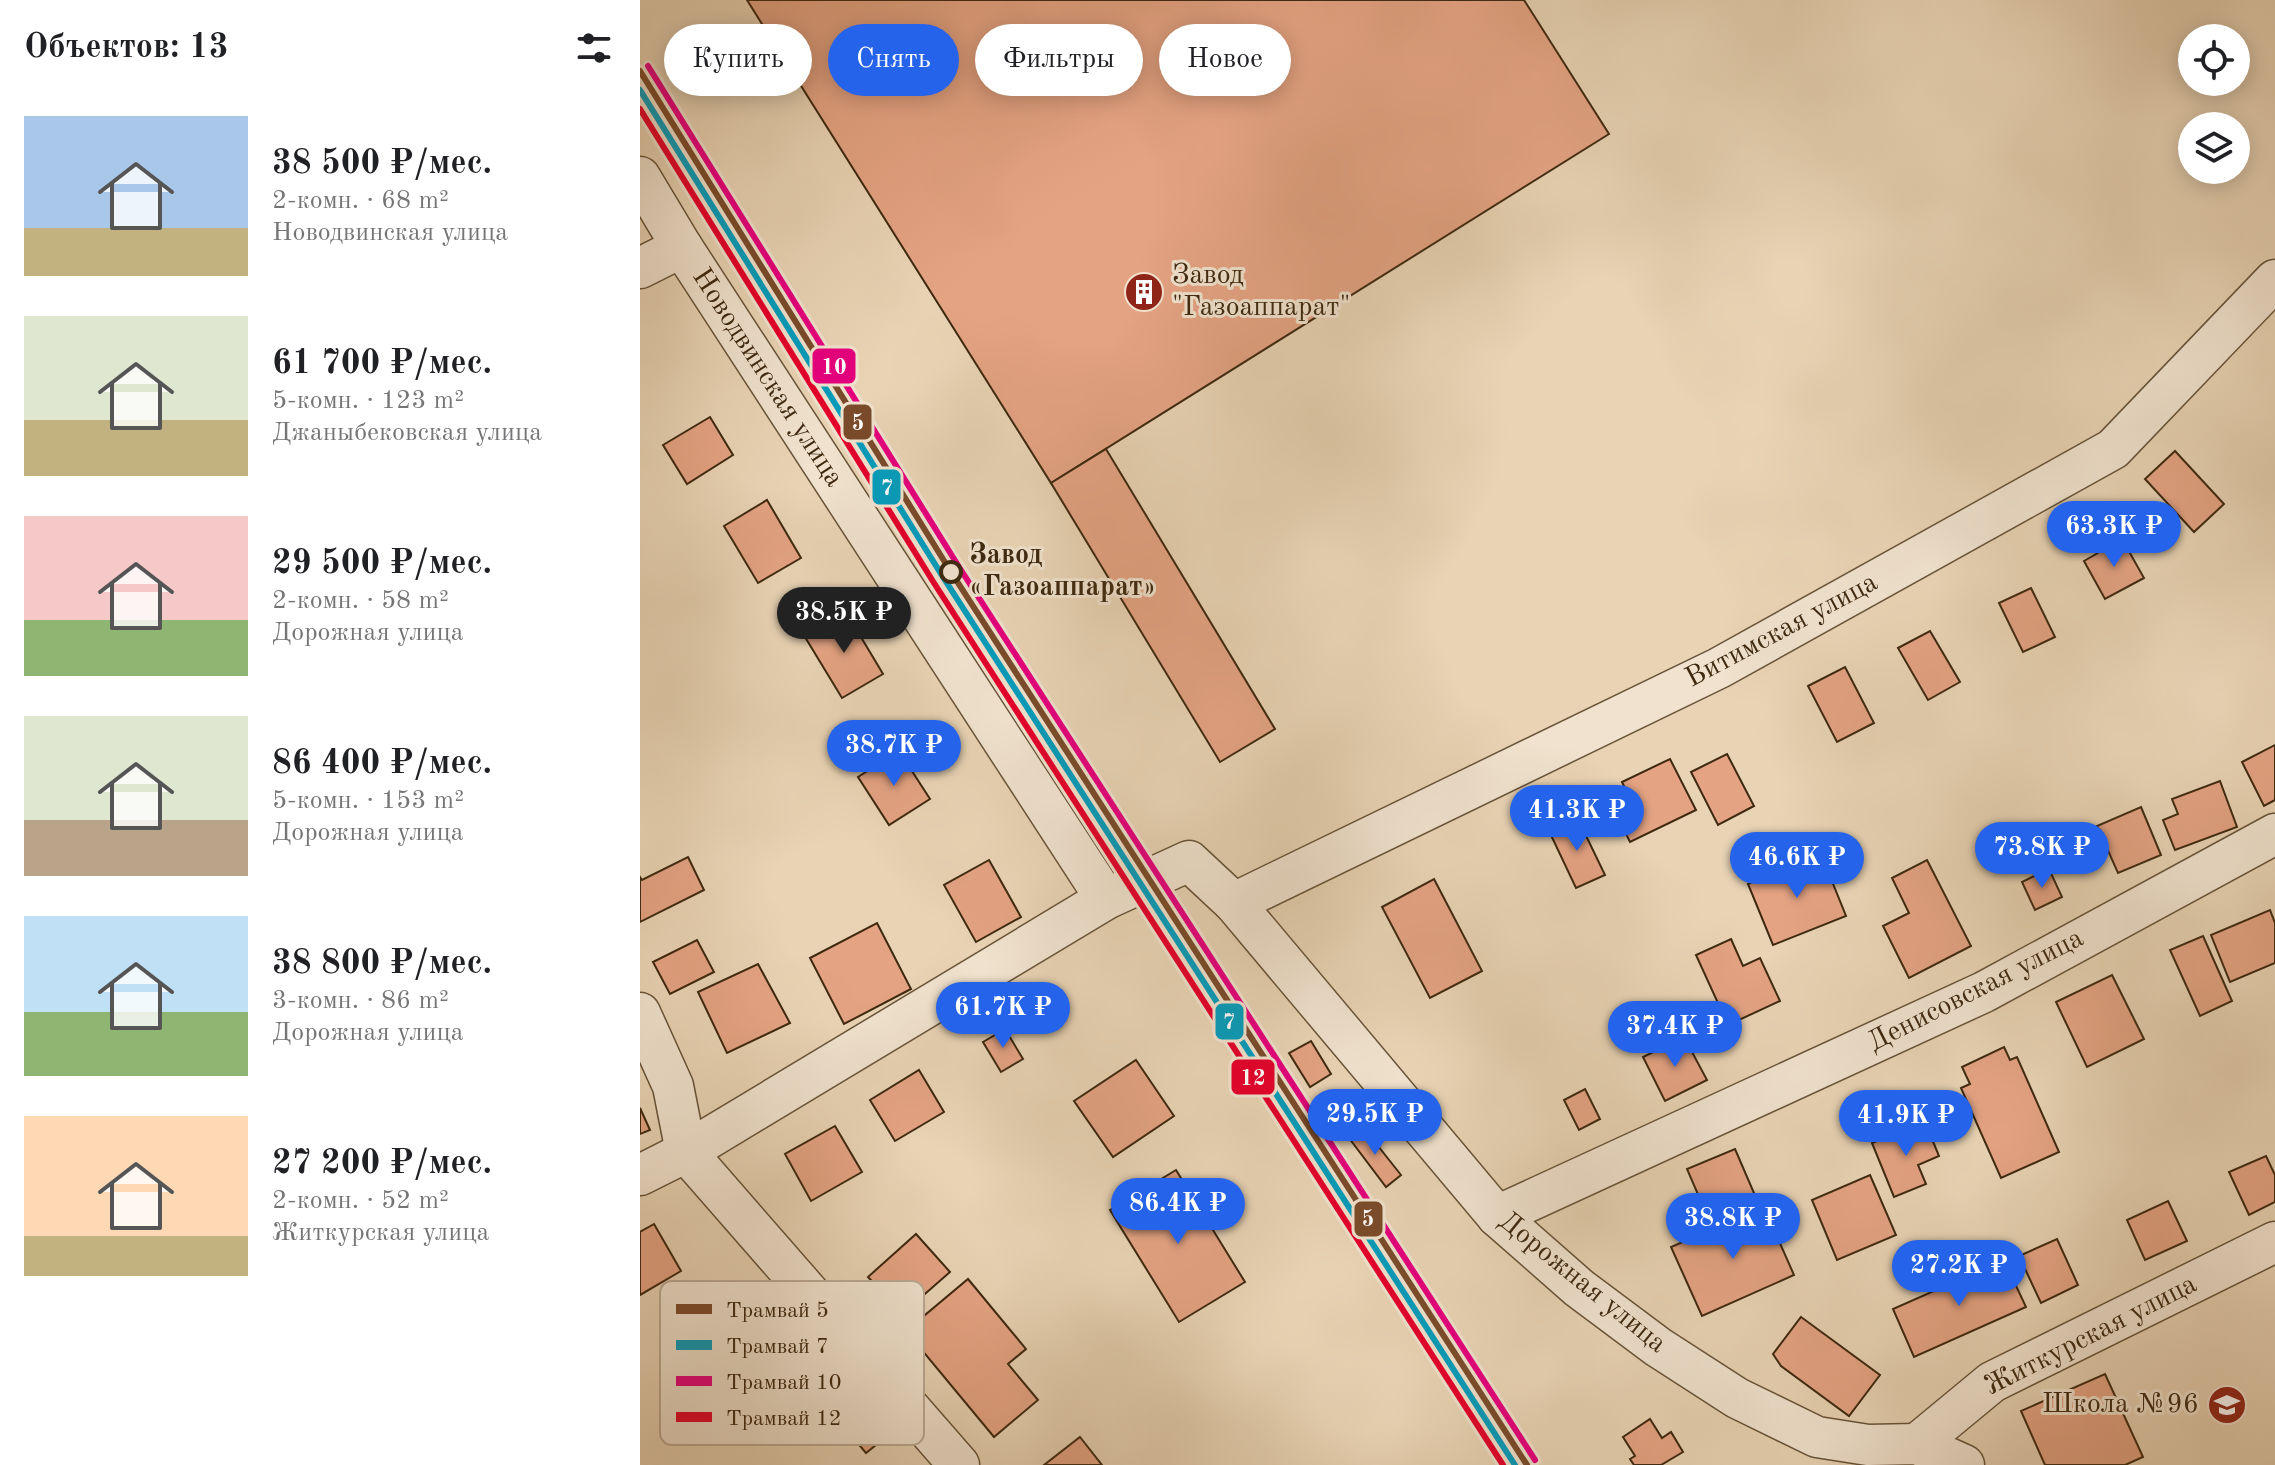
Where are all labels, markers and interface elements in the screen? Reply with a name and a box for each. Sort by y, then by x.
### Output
chip: Купить [664,24,812,96]
chip: Снять [828,24,959,96]
chip: Фильтры [975,24,1143,96]
chip: Новое [1159,24,1291,96]
map controls [2178,24,2250,184]
button: locate [2178,24,2250,96]
icon: filters [572,26,616,70]
text: Объектов: 13 [24,31,228,65]
button: layers [2178,112,2250,184]
text: 38 500 ₽/мес. [272,147,492,181]
icon: home [88,148,184,244]
text: 2-комн. · 68 m² [272,188,449,214]
text: Новодвинская улица [272,220,508,246]
place label: Завод "Газоаппарат" [1172,262,1350,322]
street label: Новодвинская улица [686,264,848,492]
building icon: Завод "Газоаппарат" [1123,271,1165,313]
text: 61 700 ₽/мес. [272,347,492,381]
line badge: 10 [811,347,857,385]
icon: home [88,348,184,444]
text: 10 [821,357,847,379]
text: 5-комн. · 123 m² [272,388,464,414]
line badge: 5 [842,403,873,441]
text: 5 [852,413,864,435]
text: Джаныбековская улица [272,420,542,446]
line badge: 7 [871,468,902,506]
text: 7 [881,478,893,500]
pin: 63.3K ₽ [2040,501,2188,569]
text: 63.3K ₽ [2065,514,2163,540]
place label: Завод «Газоаппарат» [969,541,1156,602]
text: 29 500 ₽/мес. [272,547,492,581]
icon: home [88,548,184,644]
marker: Завод «Газоаппарат» [940,561,962,583]
street label: Витимская улица [1681,569,1883,693]
pin: 38.5K ₽ [770,587,918,655]
text: 2-комн. · 58 m² [272,588,449,614]
text: 38.5K ₽ [795,600,893,626]
text: Дорожная улица [272,620,464,646]
pin: 38.7K ₽ [820,720,968,788]
text: 38.7K ₽ [845,733,943,759]
text: 86 400 ₽/мес. [272,747,492,781]
icon: home [88,748,184,844]
pin: 41.3K ₽ [1503,785,1651,853]
text: 5-комн. · 153 m² [272,788,464,814]
text: 41.3K ₽ [1528,798,1626,824]
text: Дорожная улица [272,820,464,846]
pin: 73.8K ₽ [1968,822,2116,890]
pin: 46.6K ₽ [1723,832,1871,900]
text: 73.8K ₽ [1993,835,2091,861]
text: 46.6K ₽ [1748,845,1846,871]
street label: Денисовская улица [1864,925,2088,1057]
text: 38 800 ₽/мес. [272,947,492,981]
icon: home [88,948,184,1044]
pin: 61.7K ₽ [929,982,1077,1050]
text: 3-комн. · 86 m² [272,988,449,1014]
text: 61.7K ₽ [954,995,1052,1021]
pin: 37.4K ₽ [1601,1001,1749,1069]
line badge: 7 [1214,1002,1245,1041]
text: 7 [1223,1012,1235,1034]
text: 37.4K ₽ [1626,1014,1724,1040]
text: Дорожная улица [272,1020,464,1046]
line badge: 12 [1230,1058,1276,1096]
text: 12 [1240,1068,1266,1090]
pin: 29.5K ₽ [1301,1089,1449,1157]
pin: 41.9K ₽ [1832,1090,1980,1158]
text: 29.5K ₽ [1326,1102,1424,1128]
text: 41.9K ₽ [1857,1103,1955,1129]
text: 27 200 ₽/мес. [272,1147,492,1181]
icon: home [88,1148,184,1244]
pin: 86.4K ₽ [1104,1178,1252,1246]
text: 2-комн. · 52 m² [272,1188,449,1214]
text: 86.4K ₽ [1129,1191,1227,1217]
pin: 38.8K ₽ [1659,1193,1807,1261]
line badge: 5 [1353,1200,1384,1238]
text: 38.8K ₽ [1684,1206,1782,1232]
street label: Дорожная улица [1493,1207,1671,1359]
text: 5 [1362,1209,1374,1231]
text: Житкурская улица [272,1220,489,1246]
pin: 27.2K ₽ [1885,1240,2033,1308]
text: 27.2K ₽ [1910,1253,2008,1279]
street label: Житкурская улица [1980,1270,2202,1402]
legend [660,1281,924,1445]
text: Трамвай 5 [726,1300,829,1322]
text: Трамвай 7 [726,1336,829,1358]
text: Трамвай 10 [726,1372,842,1394]
school or university icon: Школа №96 [2206,1384,2248,1426]
place label: Школа №96 [2042,1391,2199,1419]
text: Трамвай 12 [726,1408,842,1430]

